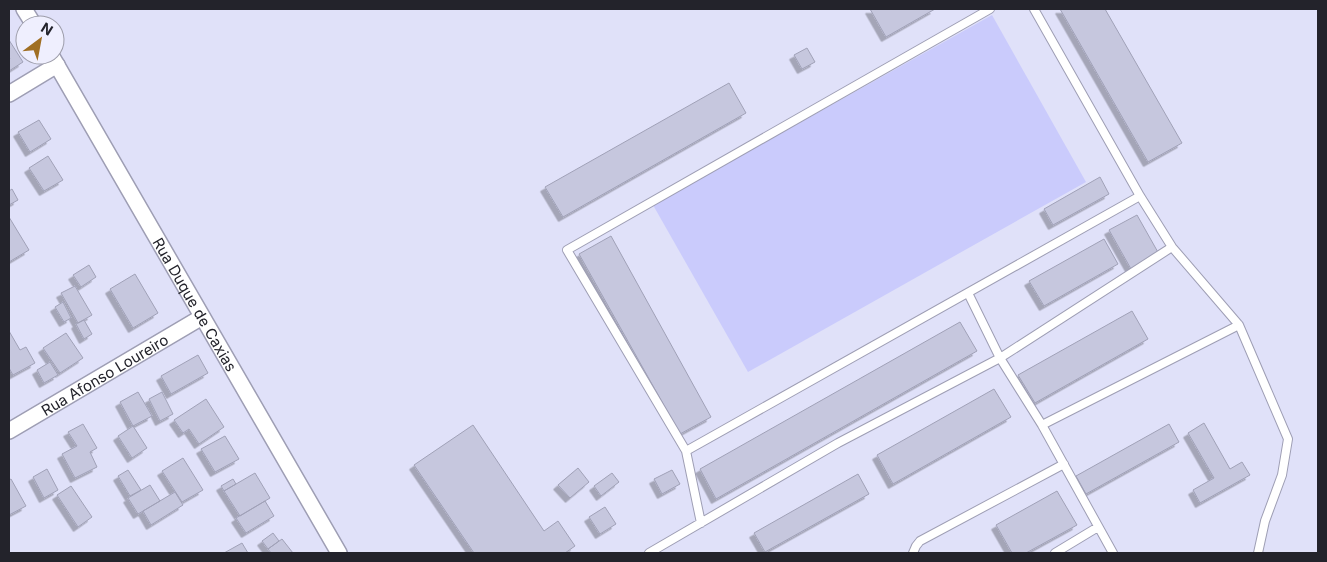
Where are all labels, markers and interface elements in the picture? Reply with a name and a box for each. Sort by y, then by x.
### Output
north arrow [15,15,65,65]
text: N [38,19,56,39]
street label: Rua Duque de Caxias [149,234,241,375]
street label: Rua Afonso Loureiro [38,330,172,419]

